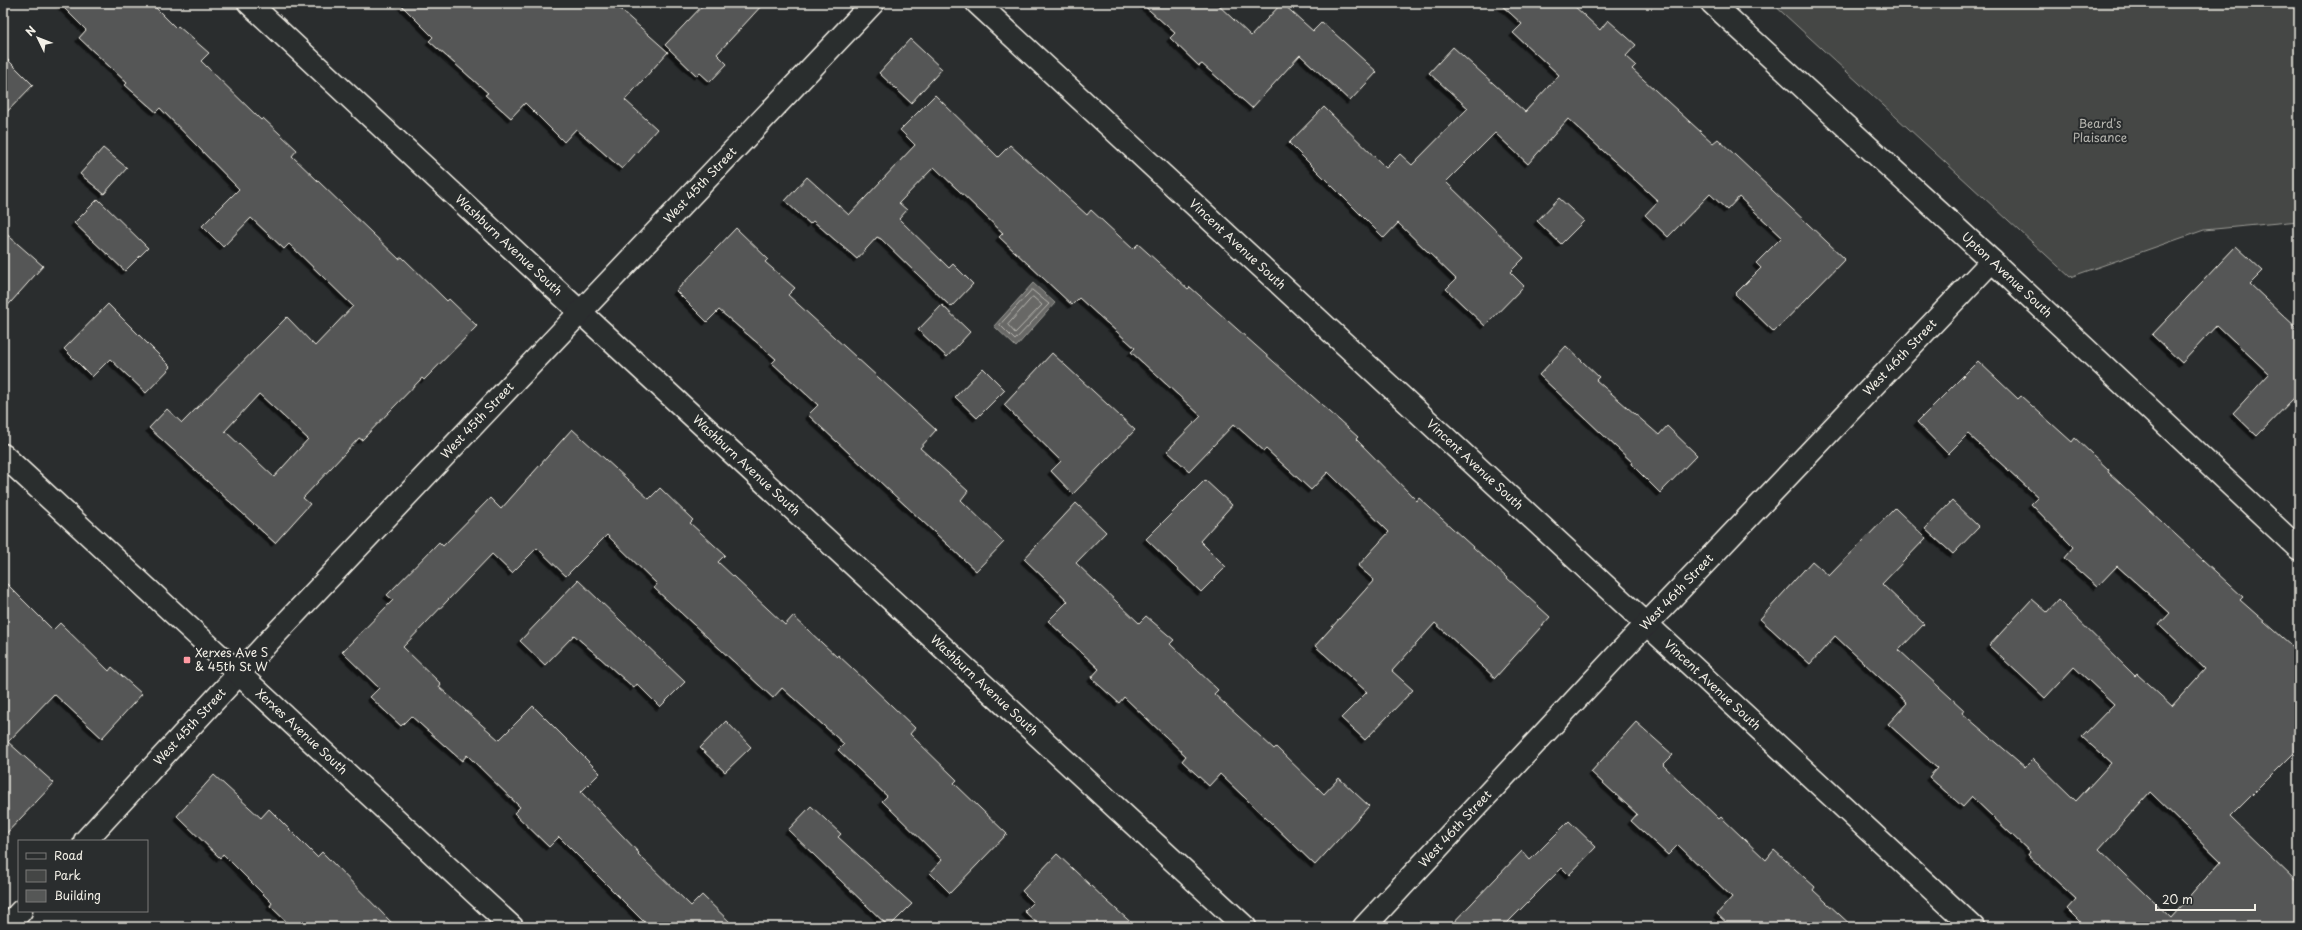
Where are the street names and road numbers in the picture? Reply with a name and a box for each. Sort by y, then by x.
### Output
street label: West 45th Street [659,142,740,227]
street label: Washburn Avenue South [452,190,567,299]
street label: Vincent Avenue South [1186,194,1290,293]
street label: Upton Avenue South [1958,227,2057,321]
street label: West 46th Street [1858,315,1940,399]
street label: West 45th Street [436,378,518,462]
street label: Washburn Avenue South [689,410,805,519]
street label: Vincent Avenue South [1423,415,1528,514]
street label: West 46th Street [1635,549,1717,634]
street label: Washburn Avenue South [927,630,1043,739]
street label: Vincent Avenue South [1661,635,1765,734]
street label: West 45th Street [149,684,230,769]
street label: Xerxes Avenue South [252,684,352,778]
street label: West 46th Street [1414,786,1495,871]

